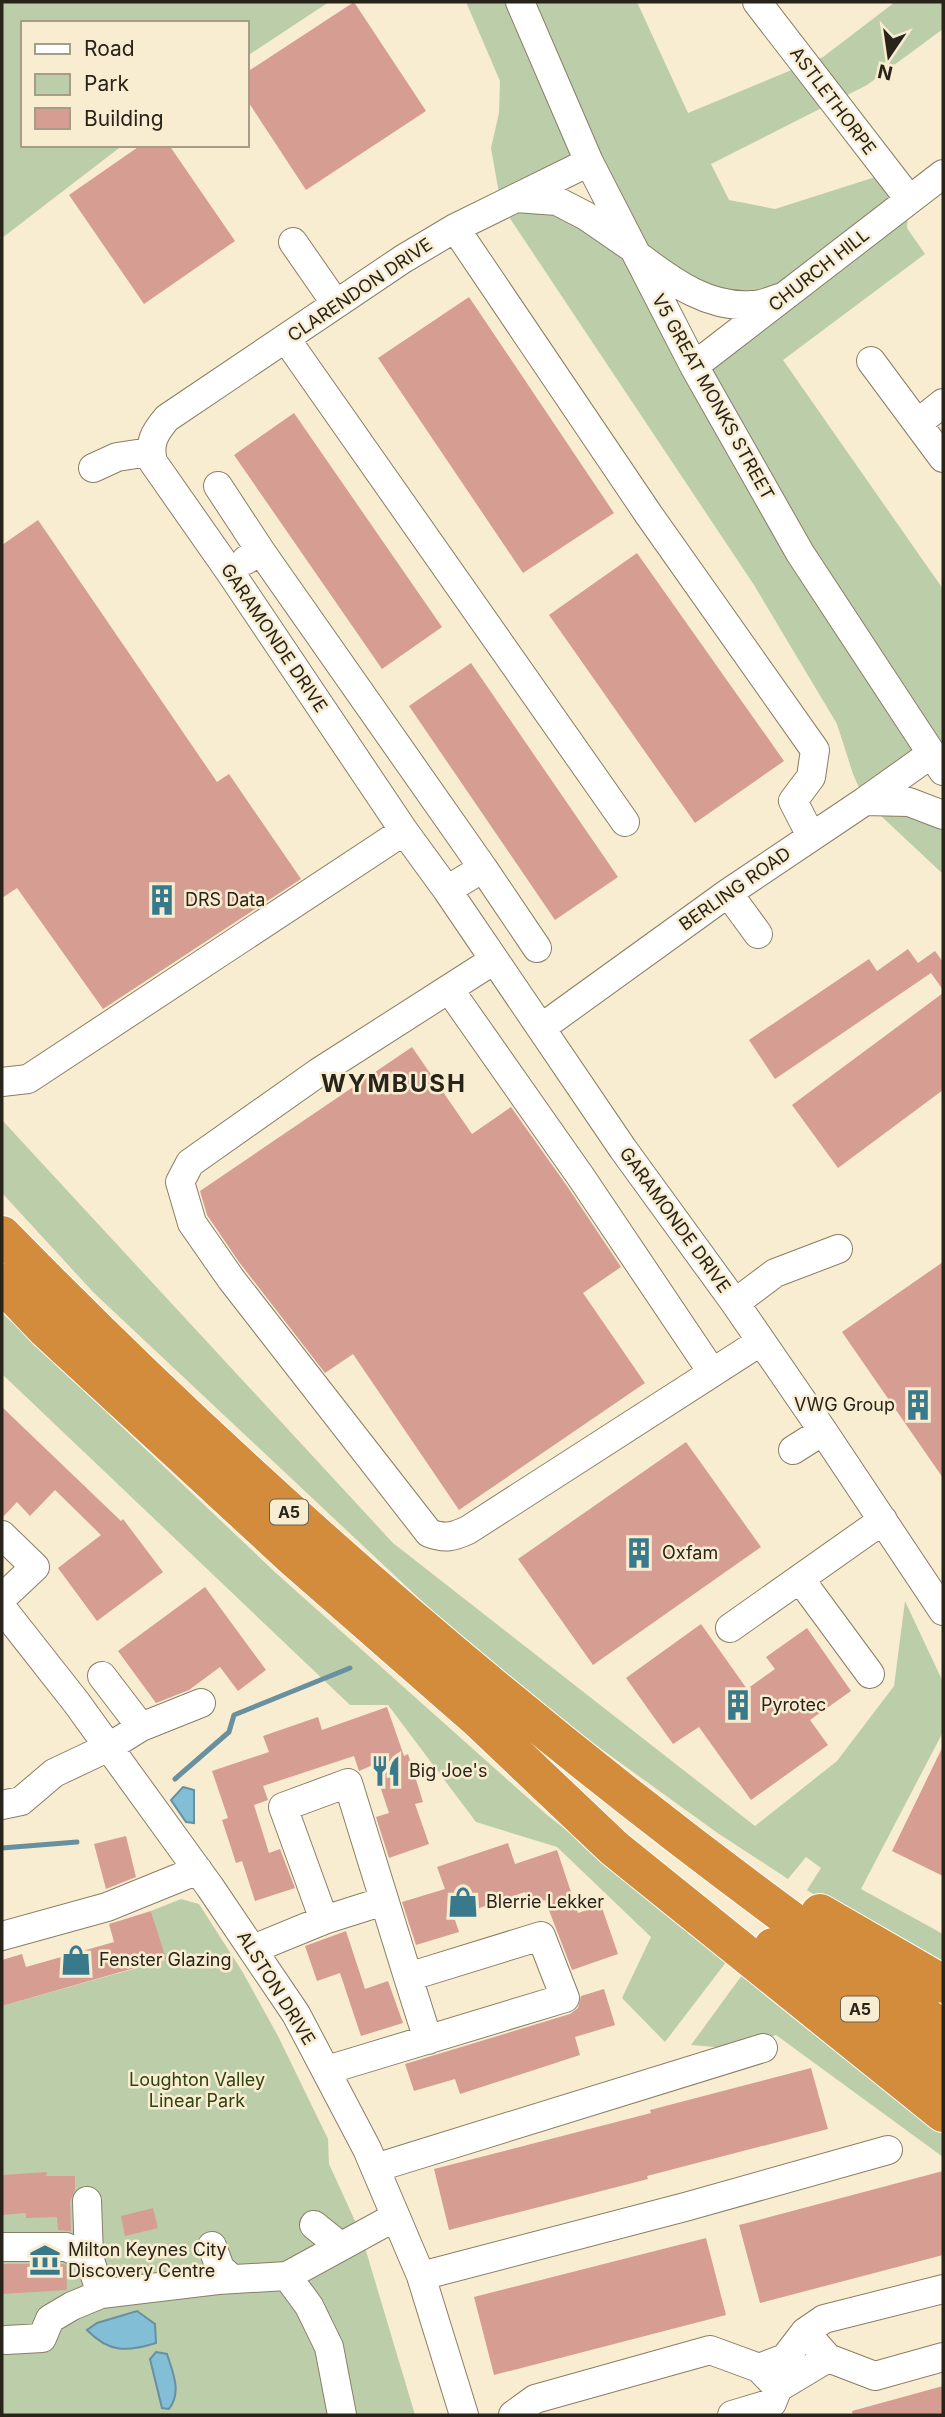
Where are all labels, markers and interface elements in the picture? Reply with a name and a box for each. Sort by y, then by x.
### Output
legend [21,21,248,147]
north arrow [854,21,924,91]
text: Road [84,36,135,61]
street label: ASTLETHORPE [786,43,881,159]
text: N [876,59,895,85]
text: Park [84,71,129,96]
text: Building [84,106,164,131]
street label: CHURCH HILL [764,224,873,315]
street label: CLARENDON DRIVE [283,233,436,346]
street label: V5 GREAT MONKS STREET [648,290,779,503]
street label: GARAMONDE DRIVE [217,559,332,716]
street label: BERLING ROAD [675,842,795,935]
building icon: DRS Data [145,883,179,917]
place label: DRS Data [185,889,265,910]
district label: WYMBUSH [321,1069,467,1098]
street label: GARAMONDE DRIVE [616,1143,735,1296]
building icon: VWG Group [901,1388,935,1422]
place label: VWG Group [794,1394,895,1415]
road number: A5 [270,1500,308,1524]
building icon: Oxfam [622,1536,656,1570]
place label: Oxfam [662,1542,718,1563]
building icon: Pyrotec [721,1688,755,1722]
place label: Pyrotec [761,1694,826,1715]
restaurant icon: Big Joe's [369,1754,403,1788]
place label: Big Joe's [409,1760,487,1781]
shop icon: Blerrie Lekker [446,1885,480,1919]
place label: Blerrie Lekker [486,1891,604,1912]
street label: ALSTON DRIVE [233,1927,320,2049]
shop icon: Fenster Glazing [59,1943,93,1977]
place label: Fenster Glazing [99,1949,231,1970]
road number: A5 [841,1996,879,2022]
park label: Loughton Valley Linear Park [129,2069,265,2111]
place label: Milton Keynes City Discovery Centre [68,2239,227,2281]
museum icon: Milton Keynes City Discovery Centre [28,2243,62,2277]

